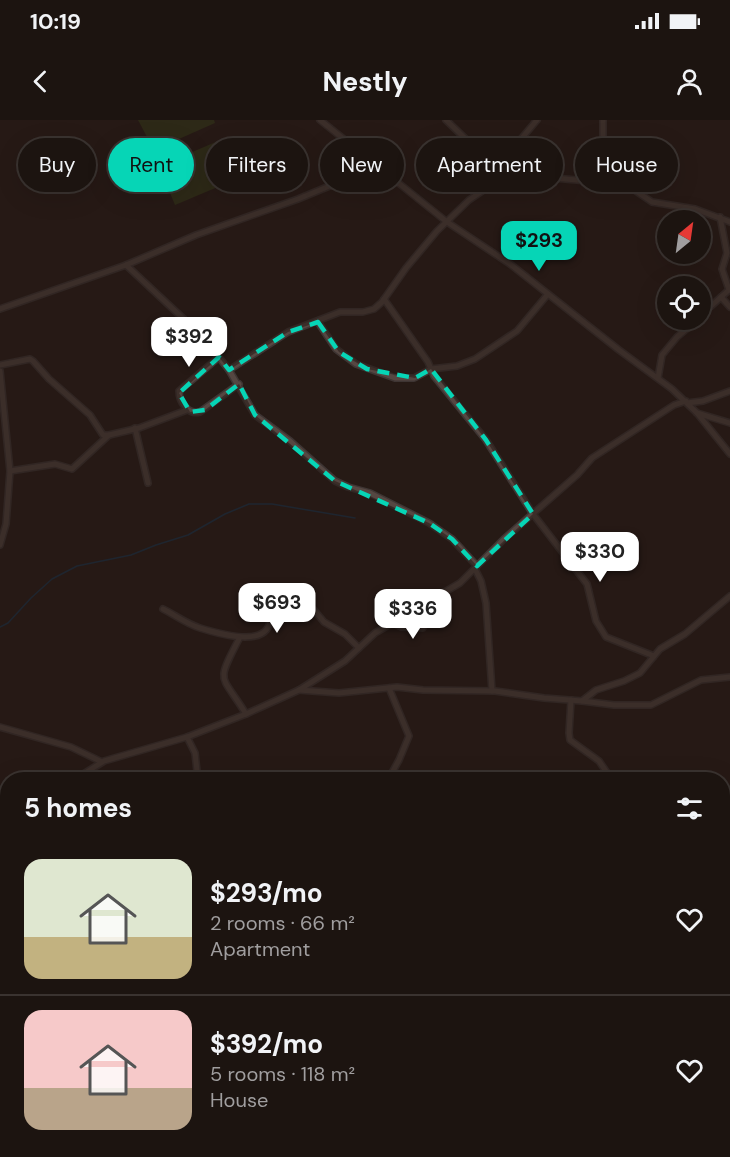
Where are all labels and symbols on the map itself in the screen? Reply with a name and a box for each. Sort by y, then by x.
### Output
north arrow [657,210,711,264]
pin: $293 [503,221,575,272]
pin: $392 [153,317,225,368]
pin: $330 [564,532,636,583]
pin: $693 [241,583,313,634]
pin: $336 [377,589,449,640]

